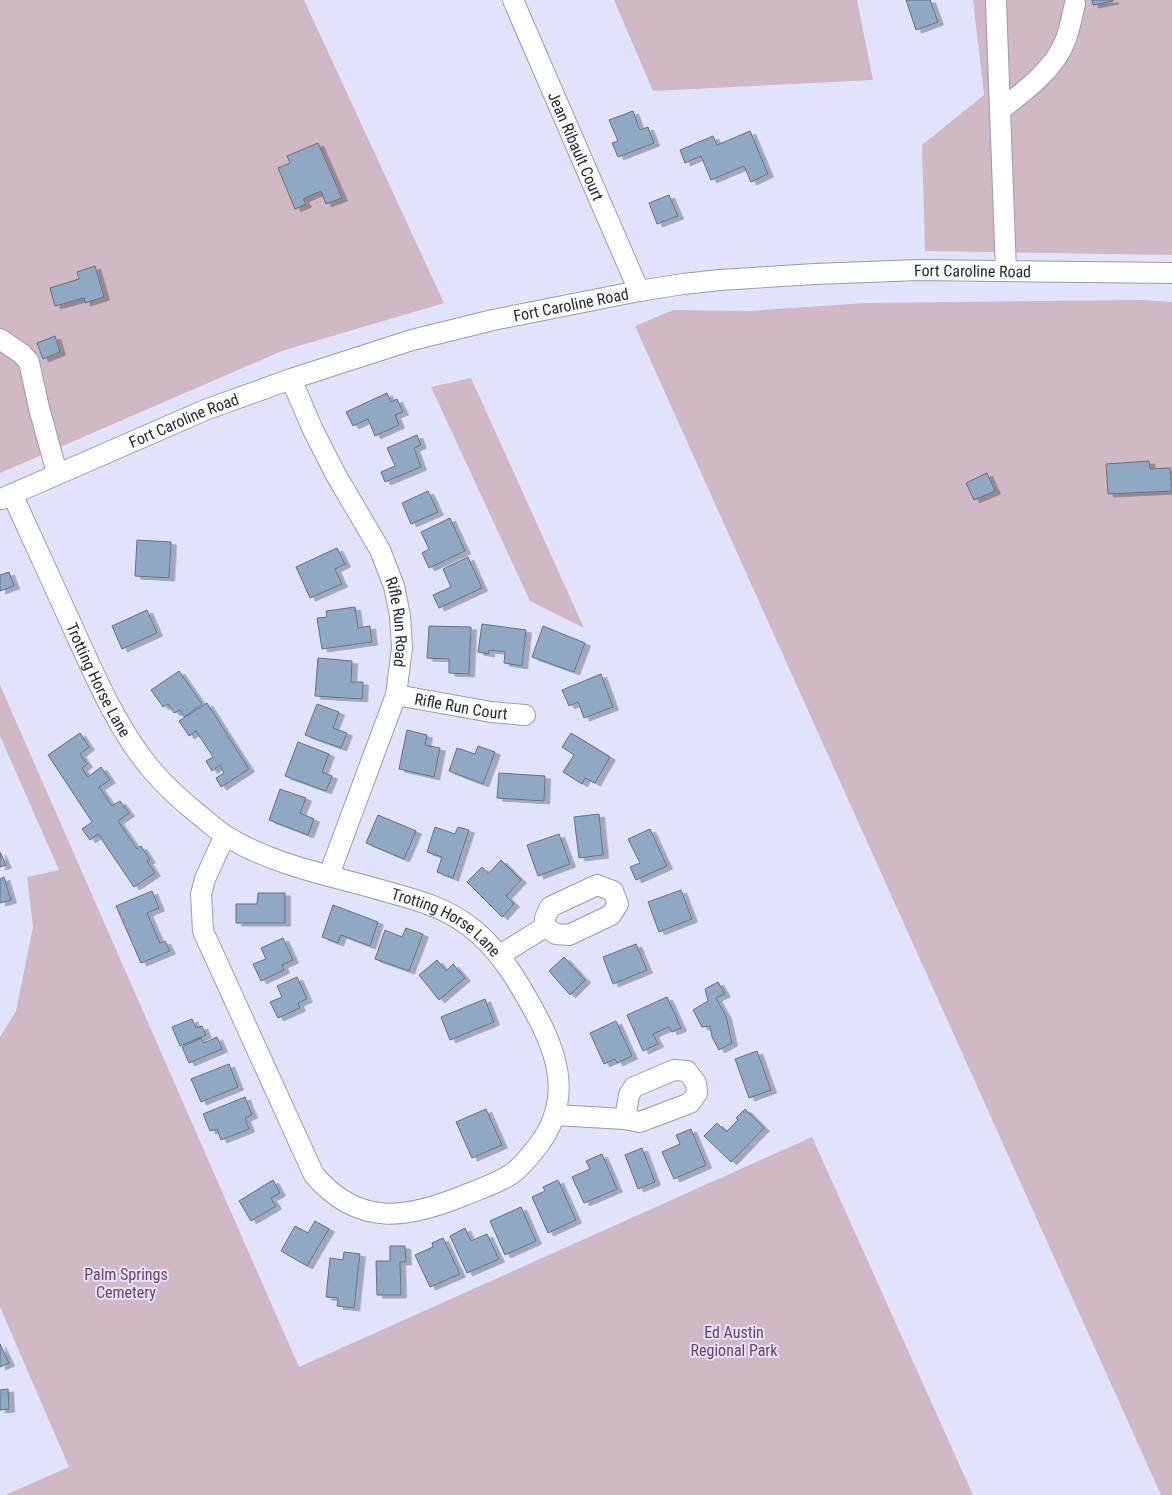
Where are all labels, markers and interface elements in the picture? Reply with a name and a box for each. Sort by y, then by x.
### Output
street label: Jean Ribault Court [544,89,608,203]
street label: Fort Caroline Road [914,260,1031,281]
street label: Fort Caroline Road [512,284,630,325]
street label: Fort Caroline Road [126,389,241,452]
street label: Rifle Run Road [382,574,412,668]
street label: Trotting Horse Lane [62,620,135,740]
street label: Rifle Run Court [413,689,508,723]
street label: Trotting Horse Lane [389,884,505,960]
park label: Palm Springs Cemetery [84,1265,168,1302]
park label: Ed Austin Regional Park [691,1323,778,1360]

